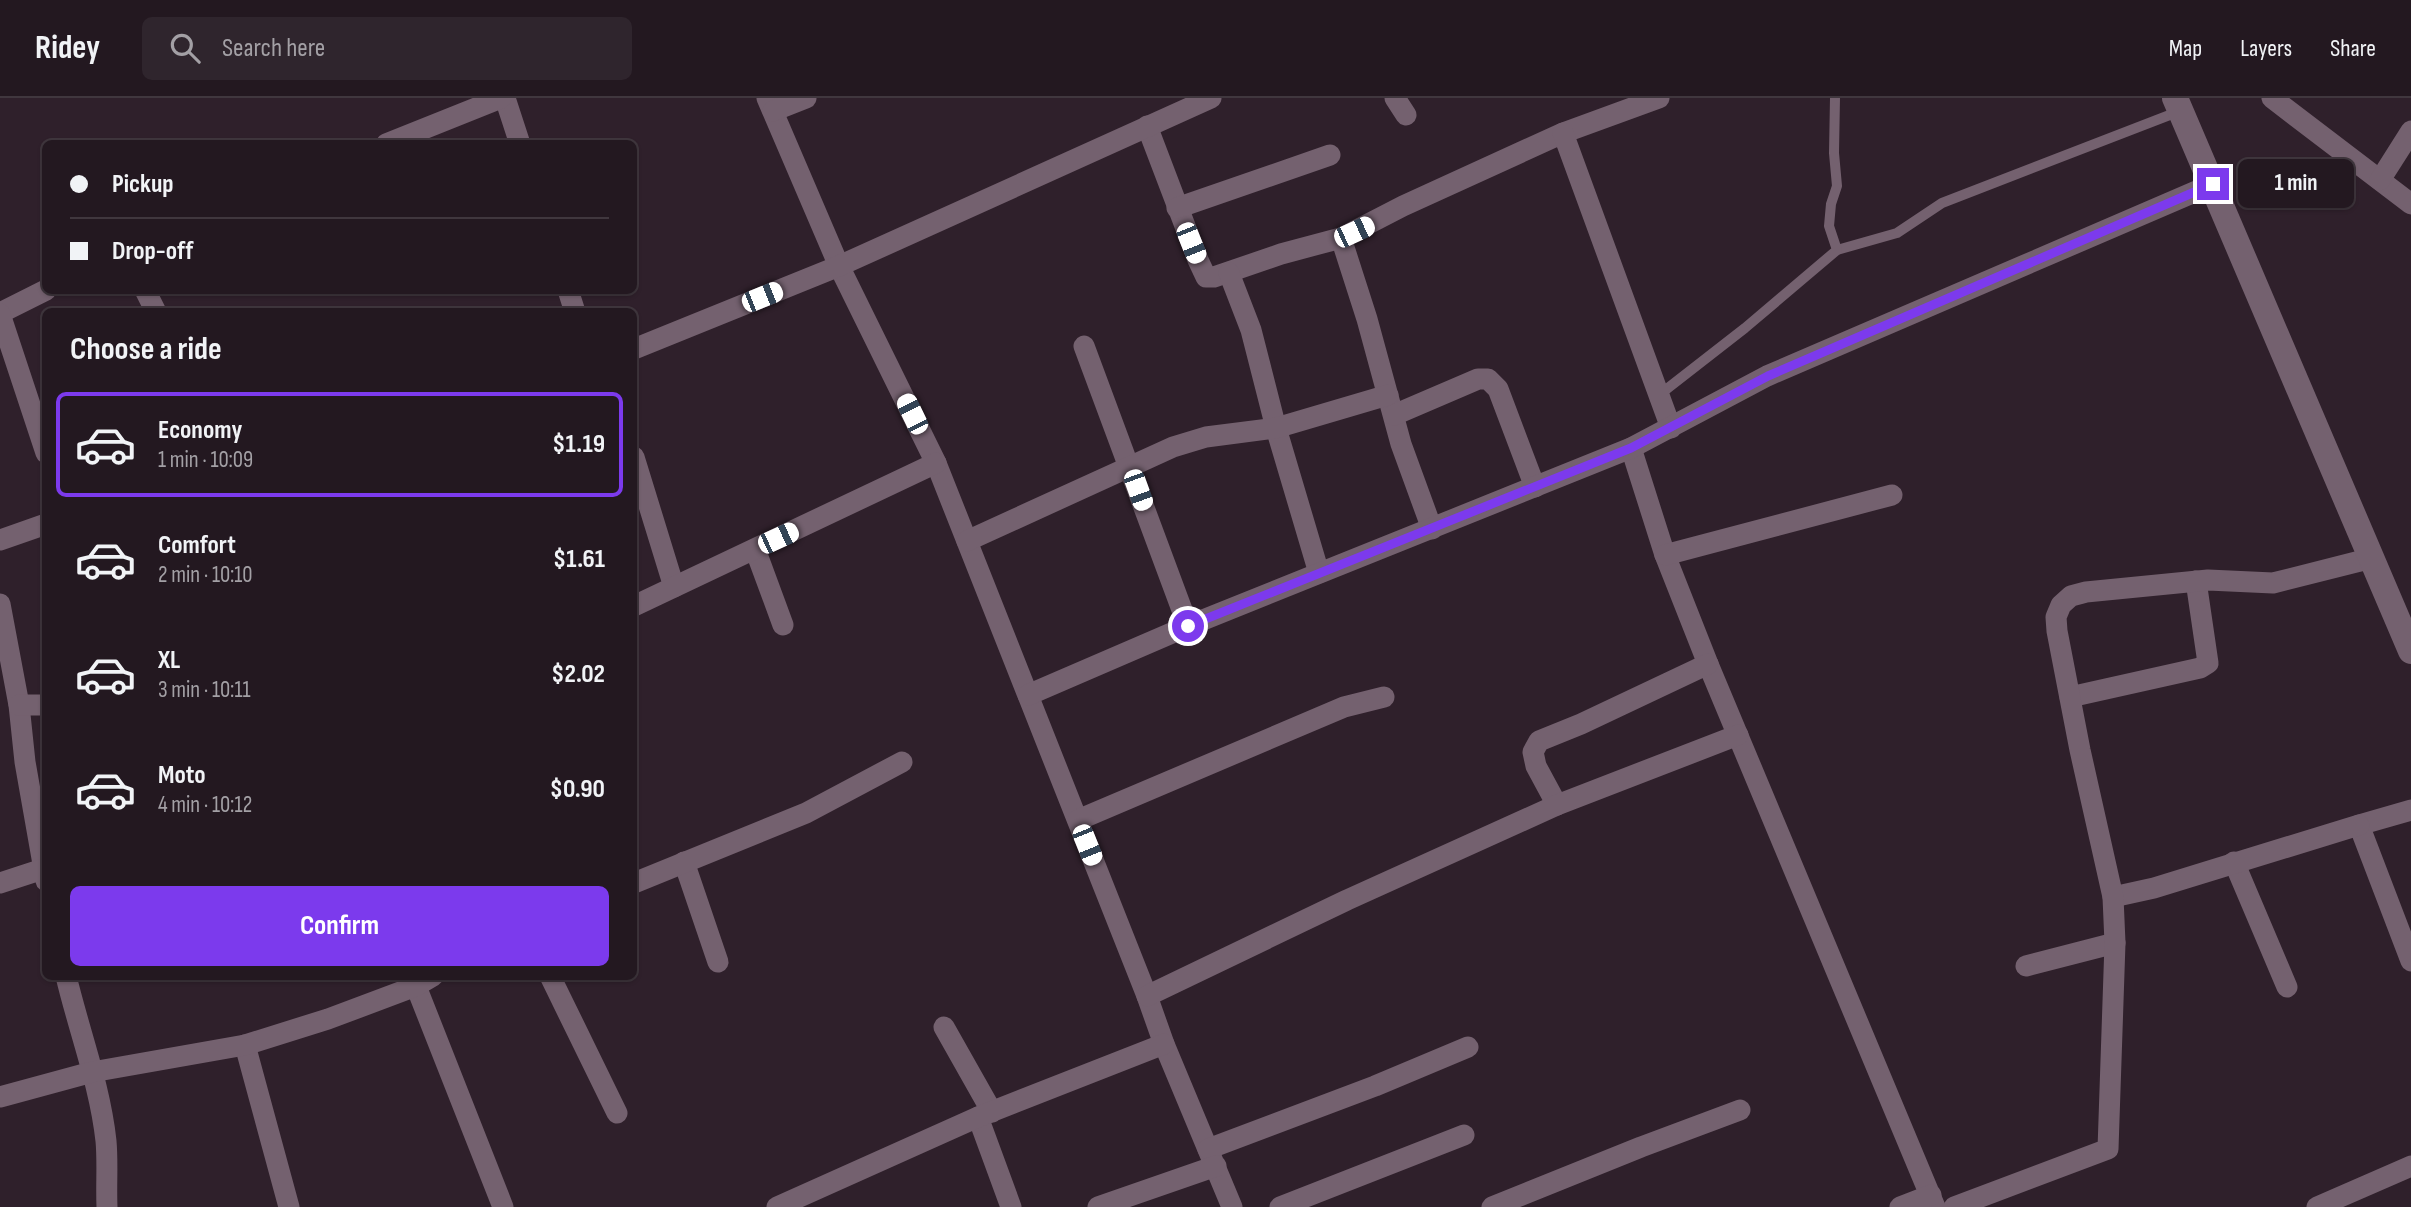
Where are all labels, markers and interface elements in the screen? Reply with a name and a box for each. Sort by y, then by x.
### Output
search box [142,17,632,80]
text: Ridey [35,28,100,68]
icon: search [166,29,204,67]
text: Search here [222,33,325,64]
text: Map [2169,34,2202,63]
text: Layers [2240,34,2292,63]
text: Share [2330,34,2376,63]
callout: 1 min [2238,160,2353,208]
route end [2197,168,2229,200]
text: Pickup [112,169,174,200]
text: 1 min [2275,169,2317,197]
car [1331,214,1378,250]
car [1174,220,1209,266]
text: Drop-off [112,236,193,267]
car [739,279,786,315]
text: Choose a ride [70,330,222,369]
car [894,391,931,437]
icon: car [74,413,137,476]
text: Economy [158,415,242,446]
text: $1.19 [552,429,605,460]
text: 1 min · 10:09 [158,446,253,474]
car [1121,467,1156,513]
car [755,520,802,556]
icon: car [74,528,137,591]
text: Comfort [158,530,236,561]
text: $1.61 [553,544,605,575]
text: 2 min · 10:10 [158,561,253,589]
route start [1172,610,1204,642]
icon: car [74,643,137,706]
text: XL [158,645,180,676]
text: $2.02 [551,659,605,690]
text: 3 min · 10:11 [158,676,251,704]
icon: car [74,758,137,821]
text: Moto [158,760,206,791]
text: $0.90 [550,774,605,805]
text: 4 min · 10:12 [158,791,252,819]
car [1070,822,1105,868]
button: Confirm [70,886,609,966]

